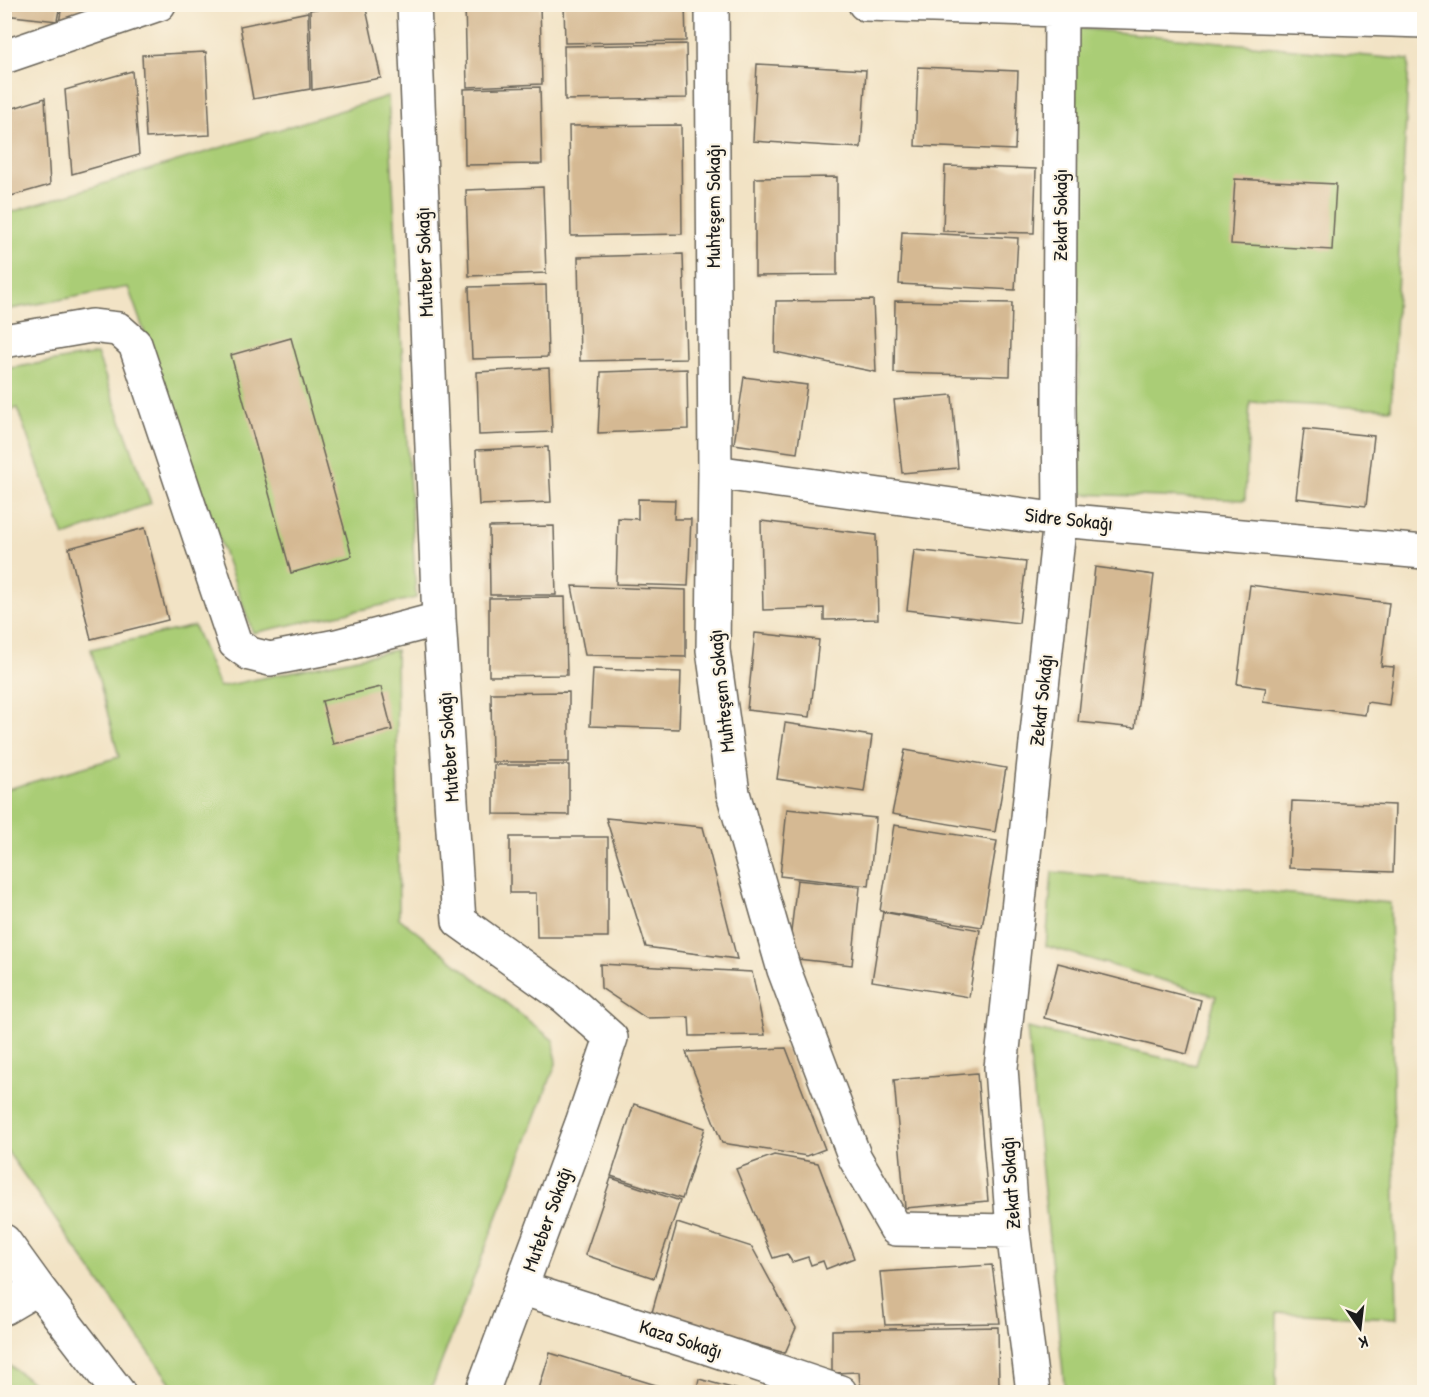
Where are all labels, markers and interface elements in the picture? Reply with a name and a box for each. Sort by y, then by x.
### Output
street label: Muhteşem Sokağı [699,144,726,268]
street label: Zekat Sokağı [1046,169,1073,261]
street label: Muteber Sokağı [408,207,439,317]
street label: Sidre Sokağı [1024,500,1114,537]
street label: Muhteşem Sokağı [701,628,740,754]
street label: Zekat Sokağı [1022,653,1059,747]
street label: Muteber Sokağı [430,691,465,803]
street label: Zekat Sokağı [993,1136,1026,1230]
street label: Muteber Sokağı [515,1163,578,1275]
north arrow [1330,1298,1390,1358]
street label: Kaza Sokağı [636,1312,726,1365]
text: K [1356,1331,1370,1354]

